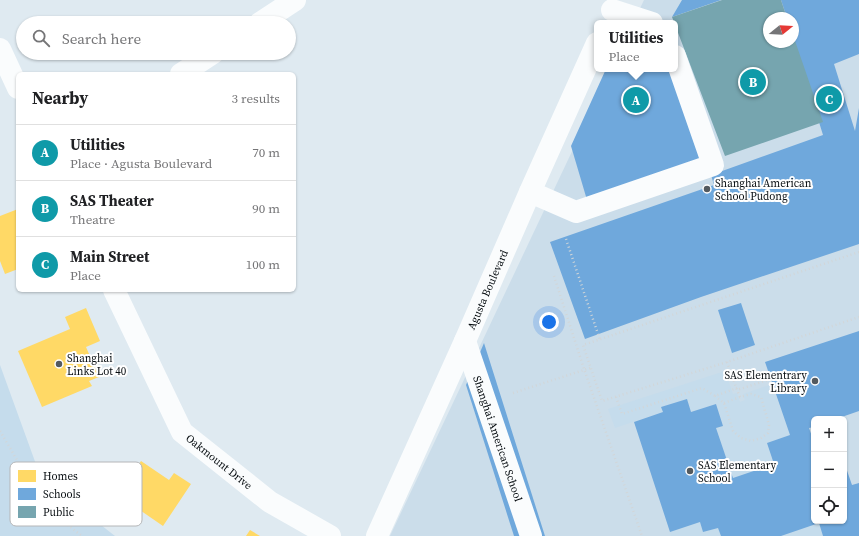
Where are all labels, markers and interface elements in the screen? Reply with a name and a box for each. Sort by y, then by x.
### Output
north arrow [763,12,799,48]
search box [16,16,296,60]
popup [594,20,678,72]
icon: search [30,27,52,49]
text: Utilities [609,27,663,48]
text: Search here [62,28,141,49]
text: Place [609,48,640,65]
pin: B [740,67,766,97]
pin: C [816,84,842,114]
pin: A [623,85,649,115]
text: Nearby [32,86,88,110]
text: 3 results [232,90,280,107]
text: Utilities [70,134,125,155]
text: A [41,144,49,161]
text: 70 m [252,144,280,161]
text: Place · Agusta Boulevard [70,155,212,172]
place label: Shanghai American School Pudong [715,176,812,204]
marker: Shanghai American School Pudong [702,184,712,194]
text: SAS Theater [70,190,154,211]
text: B [41,200,49,217]
text: 90 m [252,200,280,217]
text: Theatre [70,211,115,228]
text: Main Street [70,246,149,267]
street label: Agusta Boulevard [463,247,512,332]
text: C [41,256,49,273]
text: 100 m [246,256,280,273]
text: Place [70,267,101,284]
your location [539,312,559,332]
place label: Shanghai Links Lot 40 [67,351,127,379]
marker: Shanghai Links Lot 40 [54,359,64,369]
place label: SAS Elementrary Library [724,368,807,396]
street label: Shanghai American School [470,374,526,503]
marker: SAS Elementrary Library [810,376,820,386]
map controls [811,416,847,524]
button: + [811,416,847,452]
street label: Oakmount Drive [183,431,256,493]
button: − [811,452,847,488]
place label: SAS Elementary School [698,458,776,486]
legend [10,462,142,526]
marker: SAS Elementary School [685,466,695,476]
text: Homes [43,469,78,484]
text: Schools [43,487,81,502]
button: locate [811,488,847,524]
text: Public [43,505,75,520]

